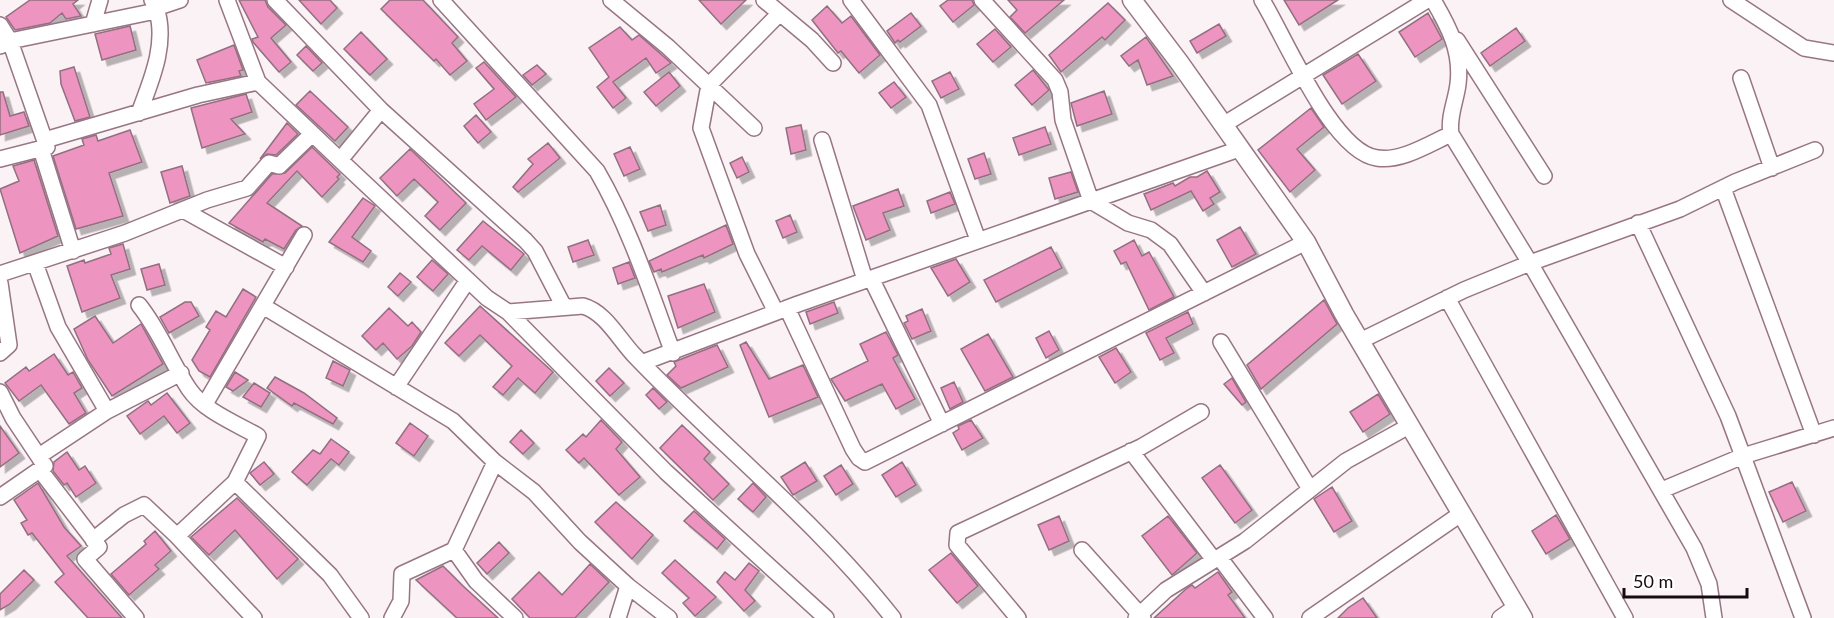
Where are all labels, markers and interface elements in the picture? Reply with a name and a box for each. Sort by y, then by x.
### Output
scale bar [1624,561,1747,599]
text: 50 m [1633,570,1673,592]

